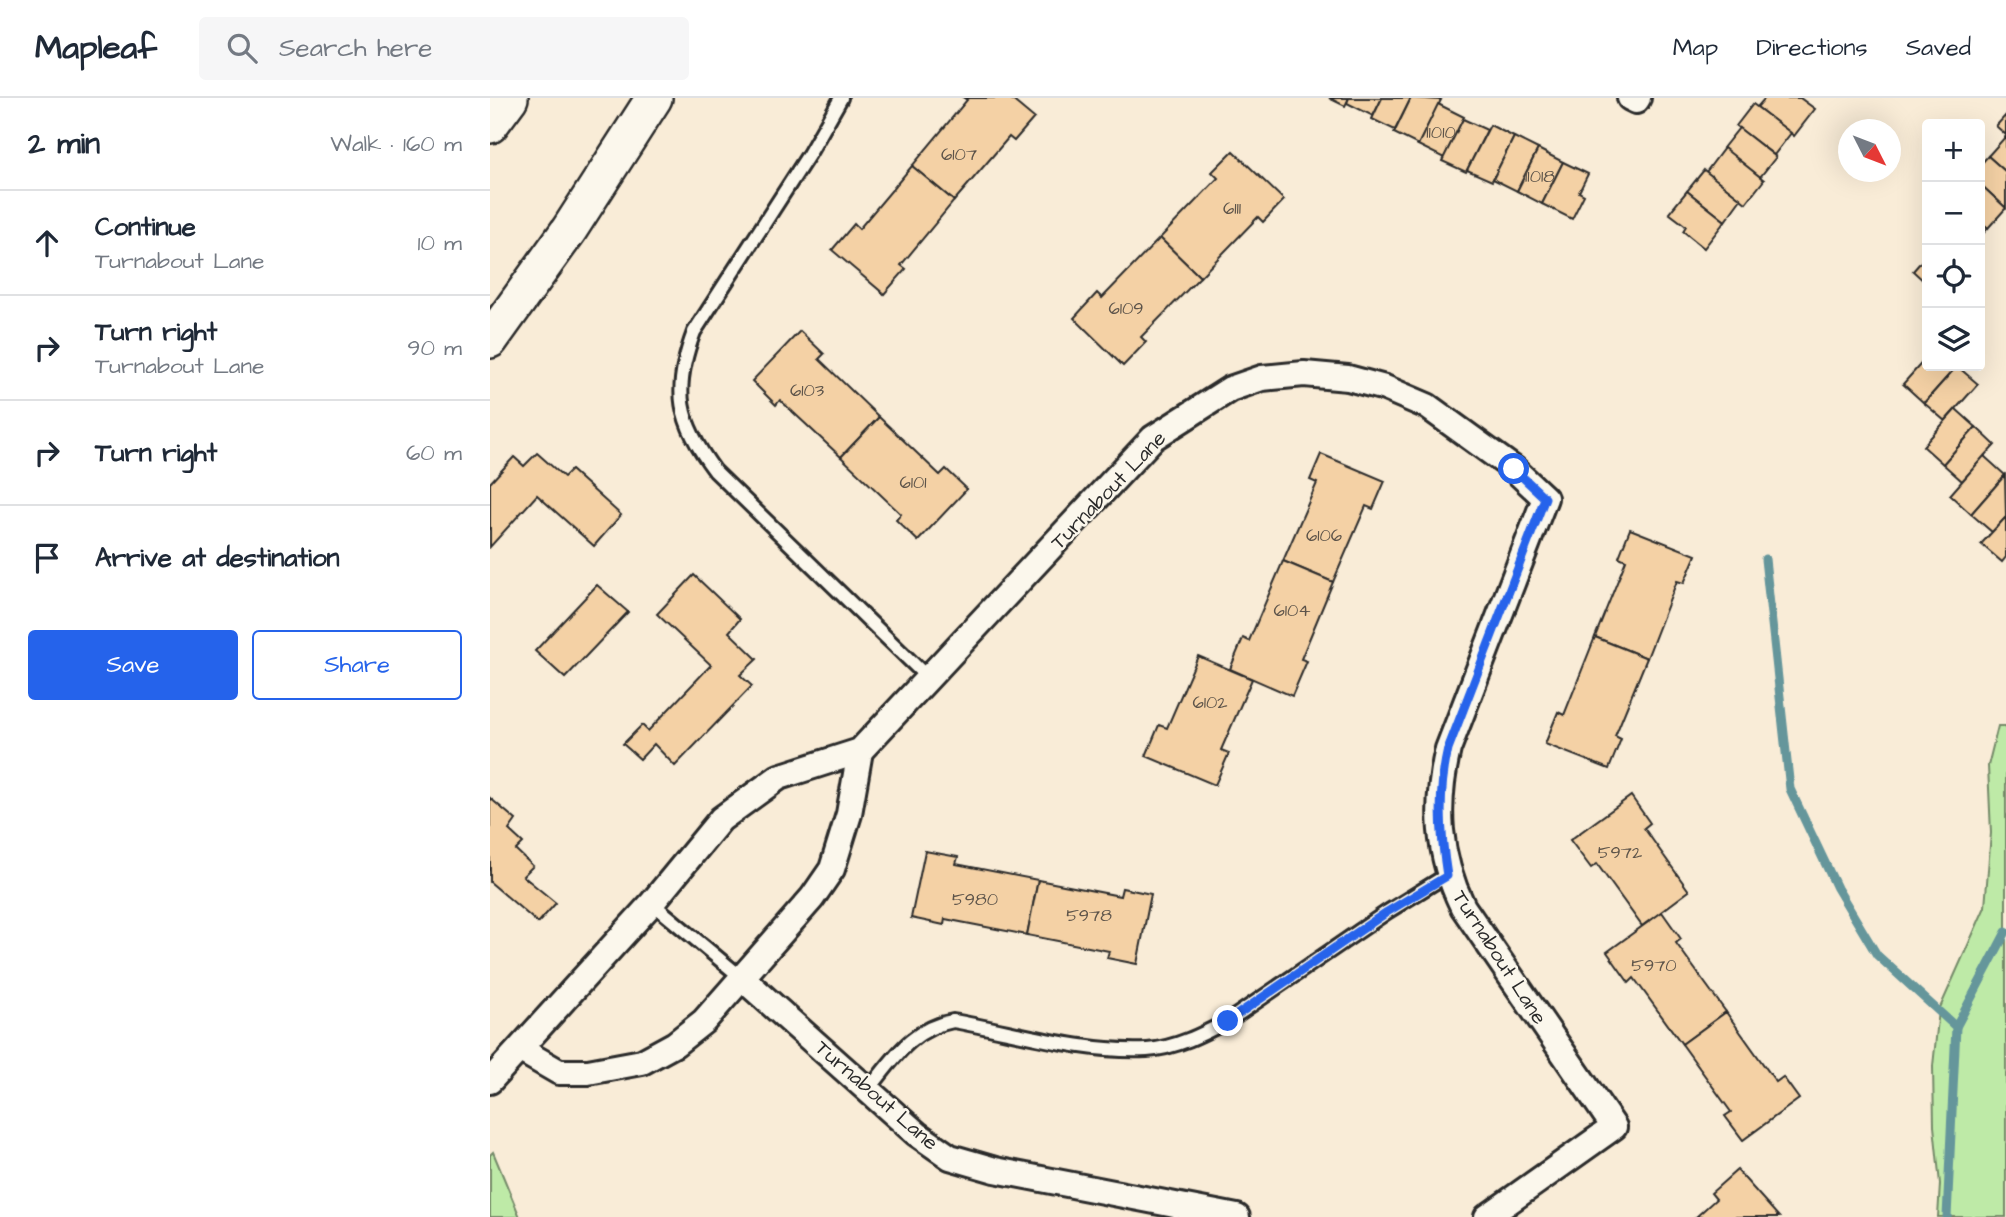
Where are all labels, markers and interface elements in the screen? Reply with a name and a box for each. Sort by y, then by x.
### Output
search box [199,17,689,80]
text: Mapleaf [35,25,157,71]
icon: search [223,29,261,67]
text: Search here [279,30,432,66]
text: Map [1673,31,1718,65]
text: Directions [1756,31,1868,65]
text: Saved [1906,31,1971,65]
north arrow [1838,119,1901,182]
map controls [1922,119,1985,371]
button: + [1922,119,1985,182]
house number: 11010 [1426,120,1456,145]
text: 2 min [28,123,100,165]
text: Walk · 160 m [330,128,462,160]
house number: 6107 [941,142,977,167]
house number: 11018 [1525,164,1555,189]
button: − [1922,182,1985,245]
house number: 6111 [1223,196,1241,221]
text: Continue [95,209,196,245]
icon: ahead [28,224,66,262]
text: 10 m [417,227,462,259]
text: Turnabout Lane [95,245,265,277]
button: locate [1922,245,1985,308]
house number: 6109 [1108,296,1144,321]
button: layers [1922,308,1985,371]
text: Turn right [95,314,217,350]
icon: right [28,329,66,367]
text: 90 m [407,332,462,364]
text: Turnabout Lane [95,350,265,382]
house number: 6103 [790,378,824,403]
street label: Turnabout Lane [1044,425,1173,556]
icon: right [28,434,66,472]
text: Turn right [95,435,217,471]
text: 60 m [406,437,462,469]
route start [1498,453,1529,484]
house number: 6101 [899,470,927,495]
house number: 6106 [1306,523,1342,548]
icon: arrive [28,539,66,577]
text: Arrive at destination [95,540,340,576]
house number: 6104 [1273,598,1311,623]
button: Save [28,630,238,700]
button: Share [252,630,462,700]
house number: 6102 [1192,690,1228,715]
house number: 5972 [1598,840,1643,865]
street label: Turnabout Lane [1445,884,1554,1030]
house number: 5980 [952,887,998,912]
house number: 5978 [1066,903,1112,928]
house number: 5970 [1631,953,1677,978]
route end [1212,1005,1243,1036]
street label: Turnabout Lane [809,1034,945,1157]

